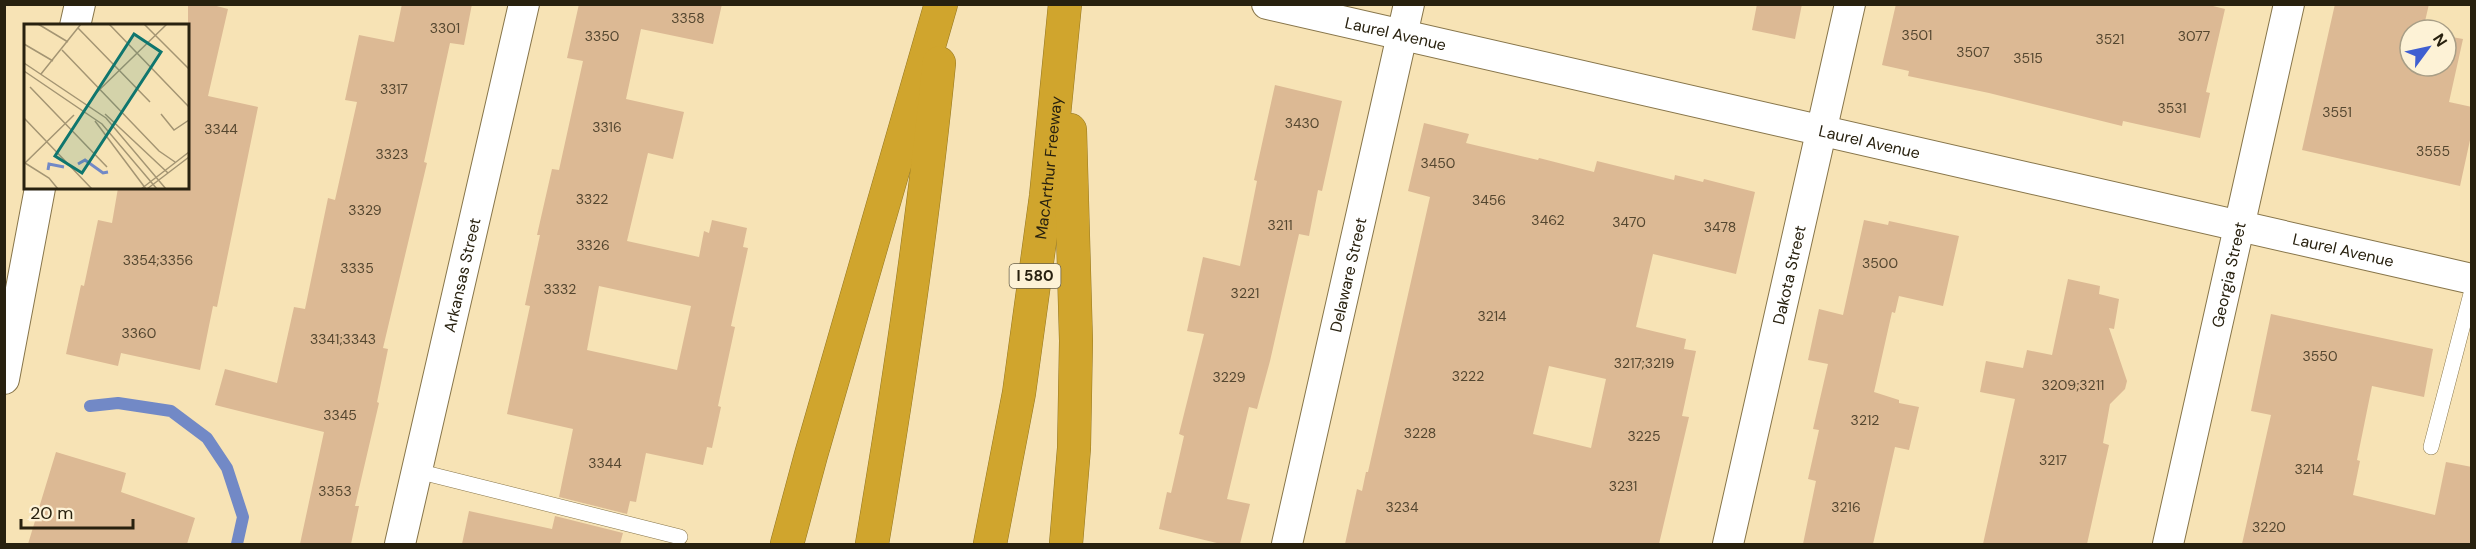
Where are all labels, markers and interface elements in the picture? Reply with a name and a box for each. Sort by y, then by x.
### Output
house number: 3358 [671,9,705,27]
street label: Laurel Avenue [1343,12,1448,55]
north arrow [2398,18,2458,78]
house number: 3301 [430,19,460,37]
inset map [24,24,189,189]
house number: 3501 [1902,26,1932,44]
house number: 3350 [585,27,619,45]
house number: 3077 [2178,27,2210,45]
text: N [2428,29,2452,51]
house number: 3521 [2095,30,2125,48]
house number: 3507 [1956,43,1990,61]
house number: 3515 [2013,49,2043,67]
house number: 3317 [380,80,408,98]
street label: MacArthur Freeway [1030,95,1066,241]
house number: 3531 [2157,99,2187,117]
house number: 3551 [2322,103,2352,121]
house number: 3430 [1285,114,1319,132]
house number: 3316 [592,118,622,136]
house number: 3344 [204,120,238,138]
street label: Laurel Avenue [1817,120,1922,163]
house number: 3555 [2416,142,2450,160]
house number: 3323 [376,145,408,163]
house number: 3450 [1421,154,1455,172]
house number: 3322 [576,190,608,208]
house number: 3456 [1472,191,1506,209]
house number: 3329 [348,201,382,219]
house number: 3462 [1531,211,1565,229]
house number: 3470 [1612,213,1646,231]
street label: Delaware Street [1325,215,1371,334]
street label: Arkansas Street [438,216,485,334]
house number: 3211 [1267,216,1293,234]
house number: 3478 [1704,218,1736,236]
street label: Georgia Street [2206,220,2250,329]
street label: Dakota Street [1767,223,1810,326]
street label: Laurel Avenue [2291,228,2396,271]
house number: 3326 [576,236,610,254]
house number: 3354;3356 [123,251,193,269]
house number: 3500 [1862,254,1898,272]
house number: 3335 [340,259,374,277]
road number: I 580 [1010,264,1060,288]
house number: 3332 [544,280,576,298]
house number: 3221 [1231,284,1259,302]
house number: 3214 [1477,307,1507,325]
house number: 3360 [122,324,156,342]
house number: 3341;3343 [310,330,376,348]
house number: 3550 [2303,347,2337,365]
house number: 3217;3219 [1614,354,1674,372]
house number: 3222 [1452,367,1484,385]
house number: 3229 [1212,368,1246,386]
house number: 3209;3211 [2042,376,2104,394]
house number: 3345 [323,406,357,424]
house number: 3212 [1851,411,1879,429]
house number: 3228 [1404,424,1436,442]
house number: 3225 [1628,427,1660,445]
house number: 3217 [2039,451,2067,469]
house number: 3344 [588,454,622,472]
house number: 3214 [2294,460,2324,478]
house number: 3231 [1609,477,1637,495]
house number: 3353 [318,482,352,500]
scale bar [21,492,134,530]
house number: 3234 [1385,498,1419,516]
house number: 3216 [1831,498,1861,516]
text: 20 m [30,501,73,525]
house number: 3220 [2252,518,2286,536]

